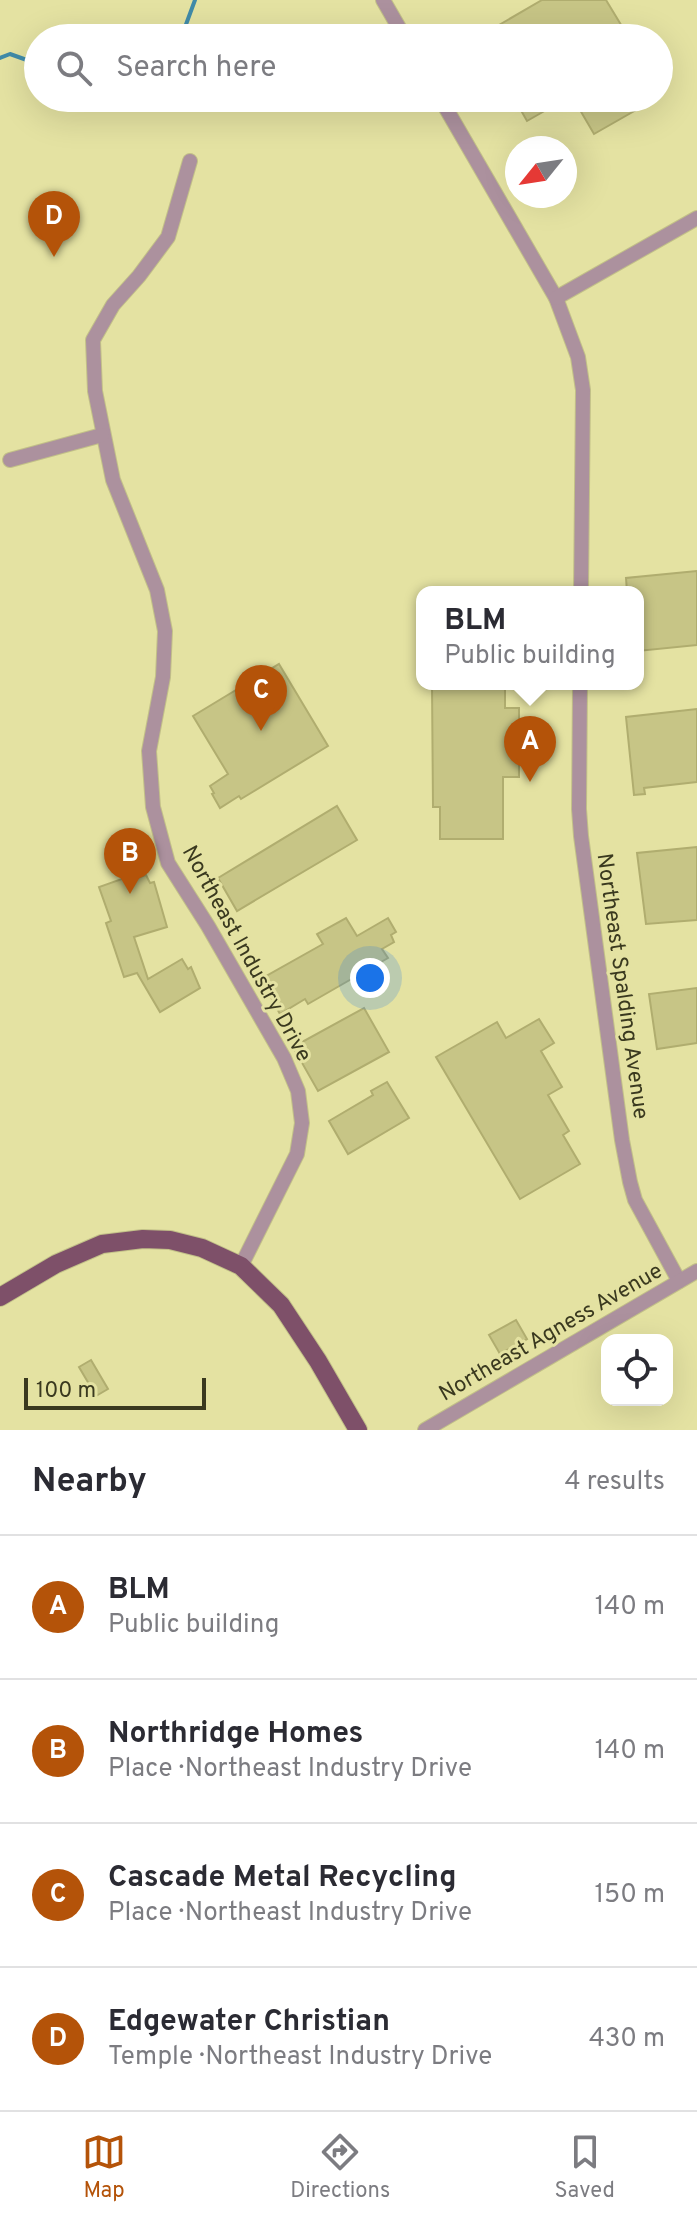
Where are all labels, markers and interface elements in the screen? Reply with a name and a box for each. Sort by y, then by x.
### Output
search box [24,24,673,112]
icon: search [52,46,96,90]
text: Search here [116,50,276,87]
north arrow [505,136,577,208]
pin: D [28,191,80,257]
popup [416,586,644,690]
text: BLM [444,603,506,640]
text: Public building [444,640,616,673]
pin: C [235,665,287,731]
pin: A [504,716,556,782]
pin: B [104,828,156,894]
street label: Northeast Industry Drive [175,841,317,1067]
street label: Northeast Spalding Avenue [589,852,654,1121]
your location [350,958,390,998]
street label: Northeast Agness Avenue [435,1258,668,1408]
map controls [601,1334,673,1406]
button: locate [601,1334,673,1406]
scale bar [24,1374,206,1410]
text: 100 m [36,1378,96,1405]
text: Nearby [32,1461,147,1504]
text: 4 results [564,1466,665,1499]
text: BLM [108,1572,170,1609]
text: A [49,1591,67,1624]
text: 140 m [595,1591,665,1624]
text: Public building [108,1609,279,1642]
text: Northridge Homes [108,1716,363,1753]
text: B [49,1735,67,1768]
text: 140 m [595,1735,665,1768]
text: Place · Northeast Industry Drive [108,1753,472,1786]
text: Cascade Metal Recycling [108,1860,457,1897]
text: C [50,1879,66,1912]
text: 150 m [594,1879,665,1912]
text: Place · Northeast Industry Drive [108,1897,472,1930]
text: Edgewater Christian [108,2004,390,2041]
text: D [49,2023,67,2056]
text: 430 m [589,2023,665,2056]
text: Temple · Northeast Industry Drive [108,2041,492,2074]
tab: Map [82,2130,126,2205]
tab: Directions [290,2130,390,2205]
tab: Saved [554,2130,615,2205]

